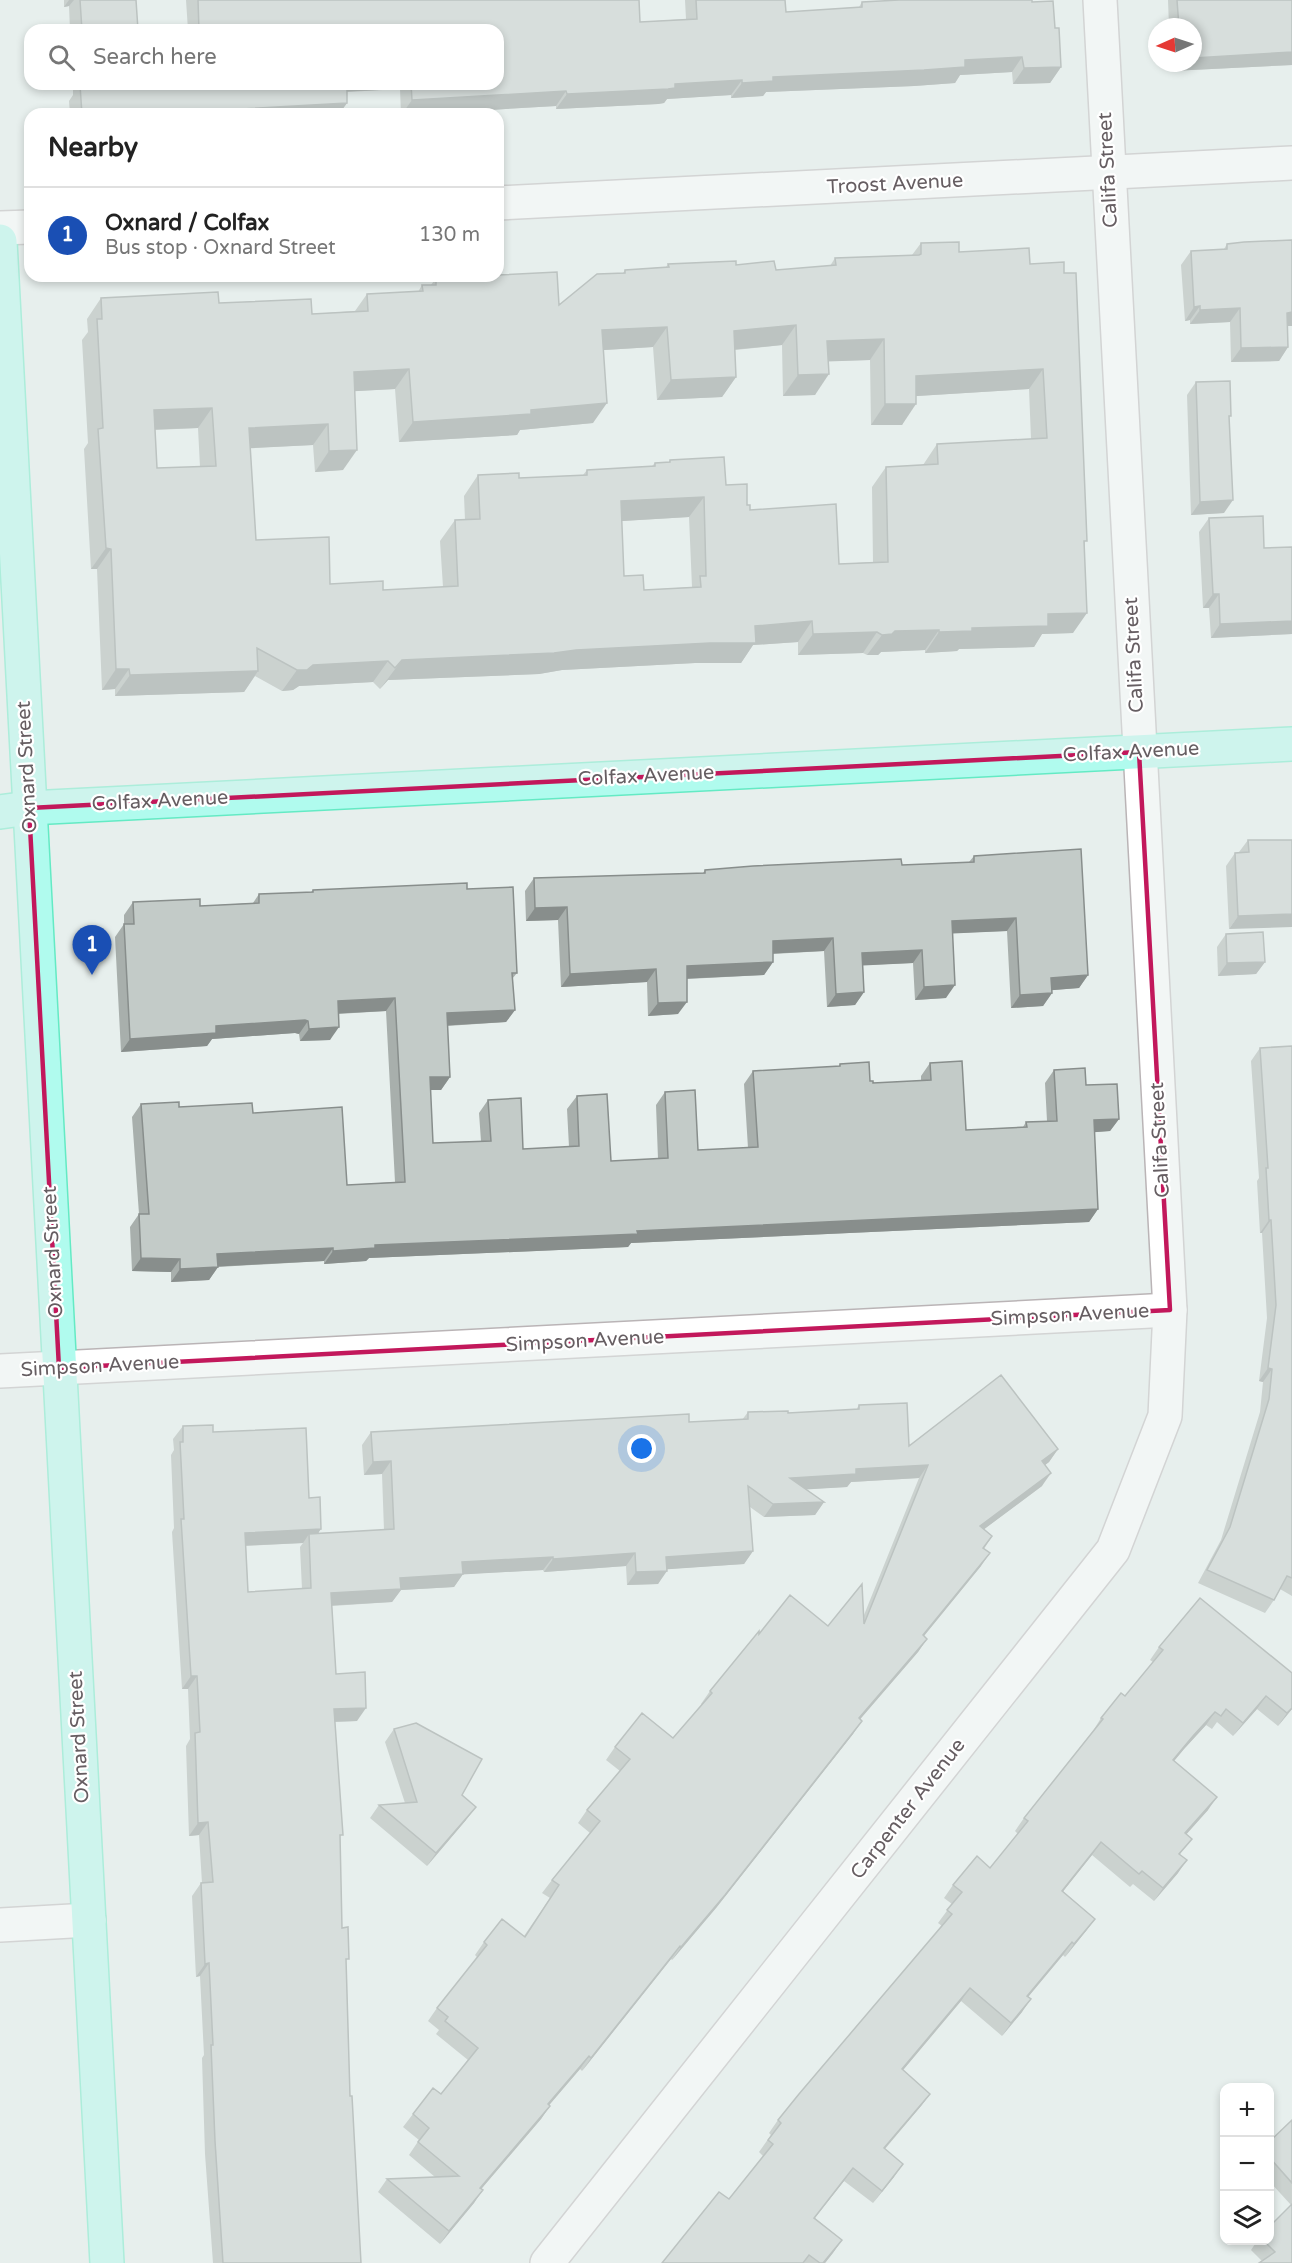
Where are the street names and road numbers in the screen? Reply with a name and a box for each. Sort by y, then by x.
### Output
street label: Califa Street [1093,111,1123,229]
street label: Troost Avenue [826,168,964,200]
street label: Califa Street [1119,596,1149,714]
street label: Oxnard Street [12,700,42,834]
street label: Colfax Avenue [1062,736,1200,768]
street label: Colfax Avenue [577,760,715,792]
street label: Colfax Avenue [91,785,229,817]
street label: Califa Street [1145,1081,1175,1199]
street label: Oxnard Street [38,1185,68,1319]
street label: Simpson Avenue [990,1299,1150,1331]
street label: Simpson Avenue [505,1325,665,1357]
street label: Simpson Avenue [20,1350,180,1382]
street label: Oxnard Street [64,1670,94,1804]
street label: Carpenter Avenue [846,1734,970,1884]

